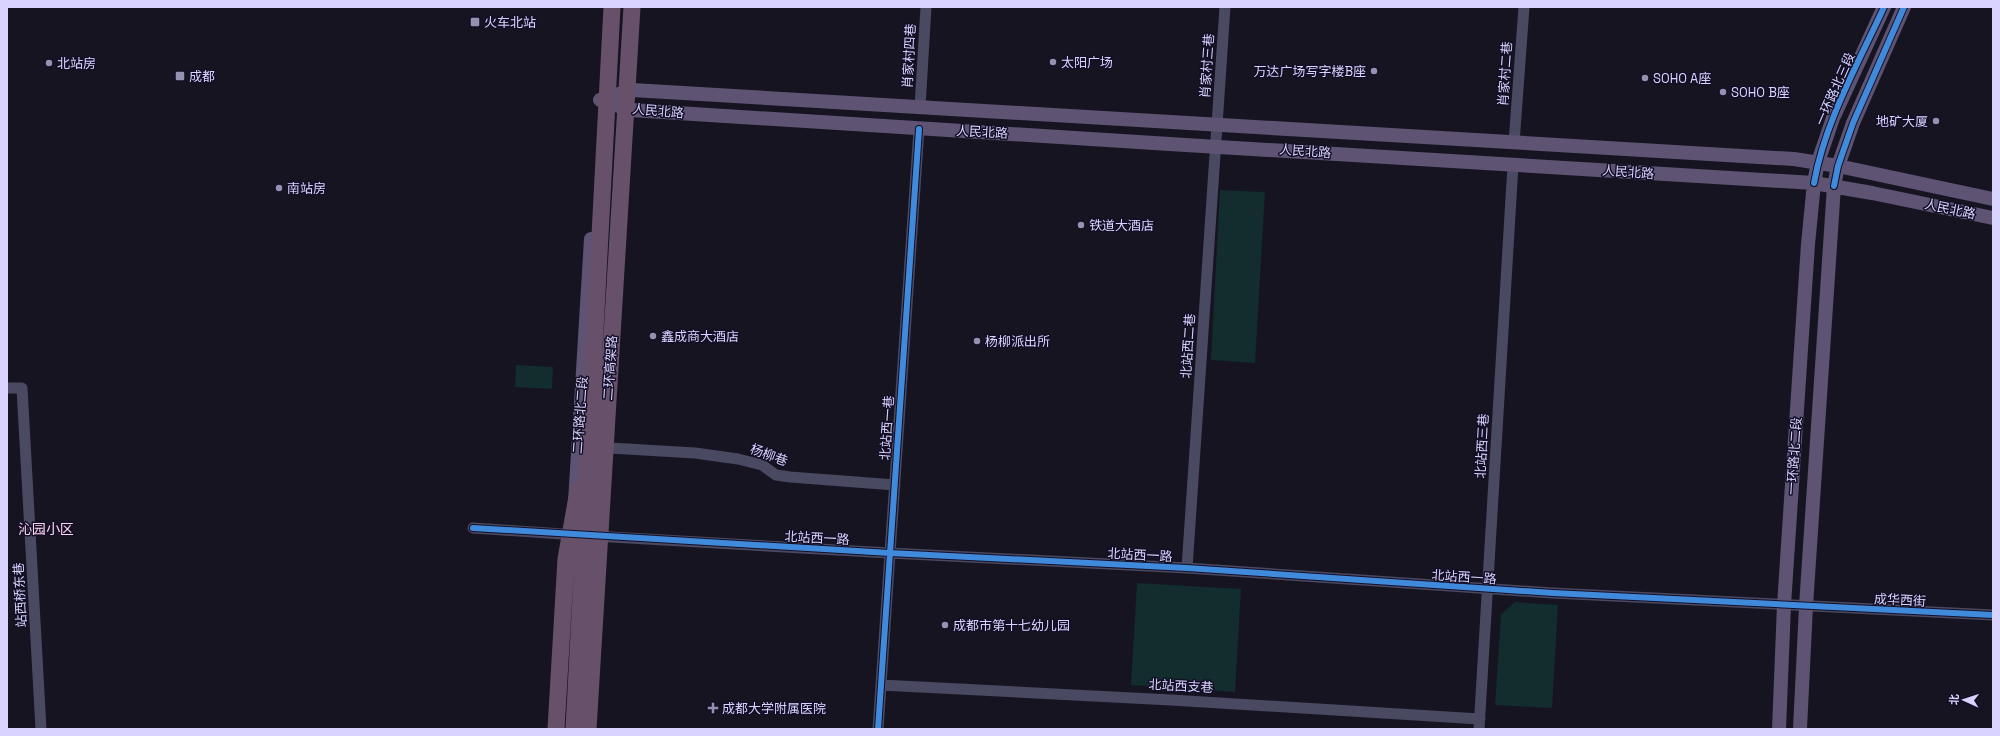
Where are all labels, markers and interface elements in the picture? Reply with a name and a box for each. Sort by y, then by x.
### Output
place label: 火车北站 [484,14,536,31]
marker: 火车北站 [469,16,481,28]
street label: 肖家村四巷 [899,23,919,89]
street label: 肖家村三巷 [1196,33,1218,99]
street label: 肖家村二巷 [1494,41,1516,107]
street label: 一环路北三段 [1811,50,1859,128]
place label: 太阳广场 [1061,54,1113,71]
place label: 北站房 [57,55,96,72]
marker: 太阳广场 [1048,57,1058,67]
marker: 北站房 [44,58,54,68]
place label: 万达广场写字楼B座 [1253,63,1366,80]
marker: 万达广场写字楼B座 [1369,66,1379,76]
place label: 成都 [189,68,215,85]
marker: 成都 [174,70,186,82]
place label: SOHO A座 [1653,70,1711,87]
marker: SOHO A座 [1640,73,1650,83]
place label: SOHO B座 [1731,84,1790,101]
marker: SOHO B座 [1718,87,1728,97]
street label: 人民北路 [631,100,685,122]
place label: 地矿大厦 [1876,113,1928,130]
marker: 地矿大厦 [1931,116,1941,126]
street label: 人民北路 [956,122,1008,142]
street label: 人民北路 [1278,141,1332,161]
street label: 人民北路 [1601,162,1655,182]
place label: 南站房 [287,180,326,197]
marker: 南站房 [274,183,284,193]
street label: 人民北路 [1923,195,1977,223]
place label: 铁道大酒店 [1089,217,1154,234]
marker: 铁道大酒店 [1076,220,1086,230]
street label: 北站西二巷 [1177,313,1199,379]
place label: 鑫成商大酒店 [661,328,739,345]
marker: 鑫成商大酒店 [648,331,658,341]
place label: 杨柳派出所 [985,333,1050,350]
street label: 二环高架路 [599,335,621,401]
marker: 杨柳派出所 [972,336,982,346]
street label: 二环路北二段 [569,375,591,455]
street label: 北站西一巷 [876,395,898,461]
street label: 北站西三巷 [1472,413,1492,479]
street label: 一环路北二段 [1783,416,1805,496]
street label: 杨柳巷 [748,440,790,470]
district label: 沁园小区 [18,520,74,538]
street label: 北站西一路 [784,528,850,548]
street label: 北站西一路 [1107,545,1173,565]
street label: 站西桥东巷 [10,562,30,628]
street label: 北站西一路 [1431,566,1497,588]
street label: 成华西街 [1874,590,1926,610]
place label: 成都市第十七幼儿园 [953,617,1070,634]
marker: 成都市第十七幼儿园 [940,620,950,630]
street label: 北站西支巷 [1148,676,1214,696]
north arrow [1944,680,1984,720]
text: 北 [1947,694,1961,705]
place label: 成都大学附属医院 [722,700,826,717]
marker: 成都大学附属医院 [707,702,719,714]

